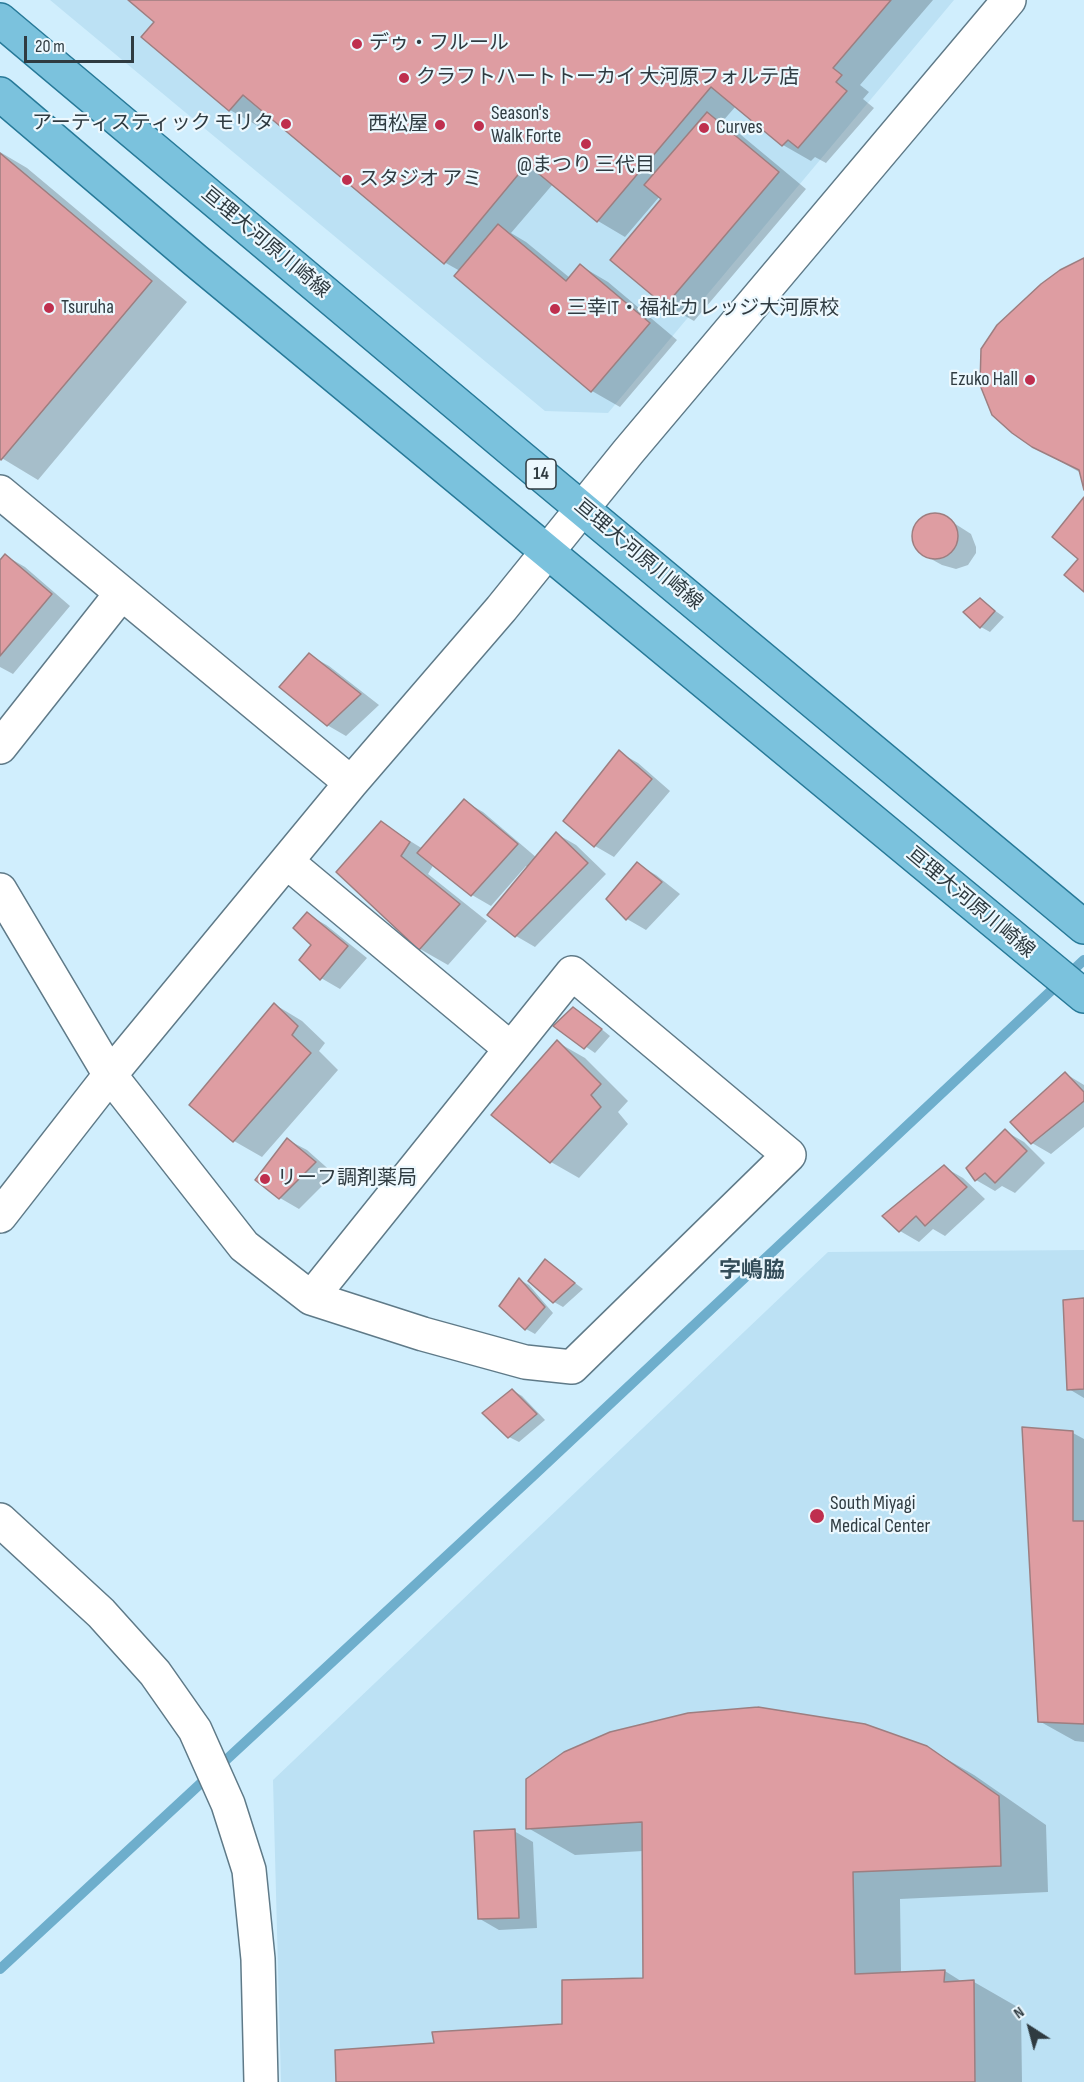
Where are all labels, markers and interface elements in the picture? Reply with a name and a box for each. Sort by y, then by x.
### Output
scale bar [27,24,136,62]
place label: デゥ・フルール [369,32,509,56]
text: 20 m [35,36,65,57]
marker: デゥ・フルール [350,37,364,51]
place label: クラフトハートトーカイ 大河原フォルテ店 [416,66,799,90]
marker: クラフトハートトーカイ 大河原フォルテ店 [397,71,411,85]
place label: Season's Walk Forte [491,102,561,149]
place label: アーティスティック モリタ [32,112,274,136]
place label: 西松屋 [368,113,428,137]
place label: Curves [716,116,763,140]
marker: アーティスティック モリタ [279,117,293,131]
marker: 西松屋 [433,118,447,132]
marker: Season's Walk Forte [472,119,486,133]
marker: Curves [697,121,711,135]
marker: @まつり 三代目 [579,137,593,151]
place label: @まつり 三代目 [517,154,655,178]
place label: スタジオ アミ [359,168,482,192]
marker: スタジオ アミ [340,173,354,187]
street label: 亘理大河原川崎線 [196,182,334,304]
place label: Tsuruha [61,296,114,320]
place label: 三幸IT・福祉カレッジ大河原校 [567,297,839,321]
marker: Tsuruha [42,301,56,315]
marker: 三幸IT・福祉カレッジ大河原校 [548,302,562,316]
place label: Ezuko Hall [950,368,1018,392]
marker: Ezuko Hall [1023,373,1037,387]
road number: 14 [526,459,556,489]
street label: 亘理大河原川崎線 [569,494,707,616]
street label: 亘理大河原川崎線 [901,842,1039,964]
place label: リーフ調剤薬局 [277,1167,417,1191]
marker: リーフ調剤薬局 [258,1172,272,1186]
district label: 字嶋脇 [719,1258,785,1284]
place label: South Miyagi Medical Center [830,1492,930,1539]
marker: South Miyagi Medical Center [808,1507,826,1525]
north arrow [1000,1998,1060,2058]
text: N [1010,2003,1028,2023]

